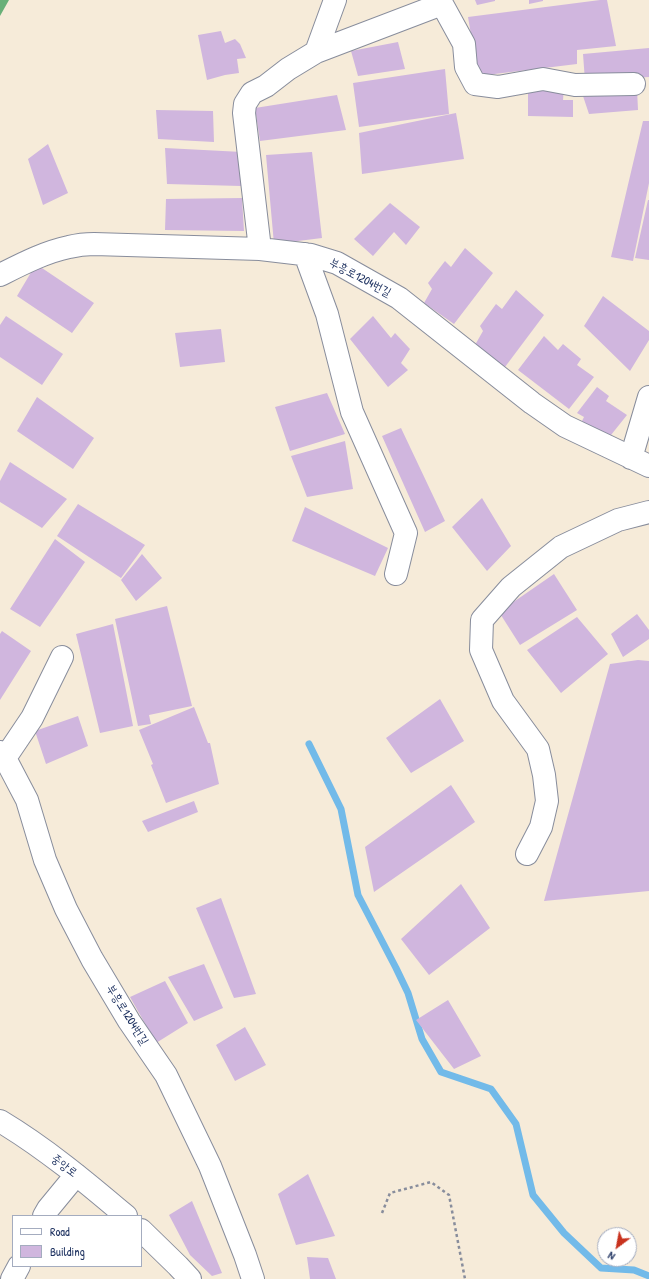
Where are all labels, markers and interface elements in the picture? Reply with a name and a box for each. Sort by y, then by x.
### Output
street label: 부흥로1204번길 [327,256,393,300]
street label: 부흥로1204번길 [103,982,151,1048]
street label: 중앙로 [48,1152,80,1180]
legend [12,1215,142,1267]
text: Road [50,1223,70,1240]
north arrow [597,1227,637,1267]
text: Building [50,1243,85,1260]
text: N [605,1249,617,1264]

